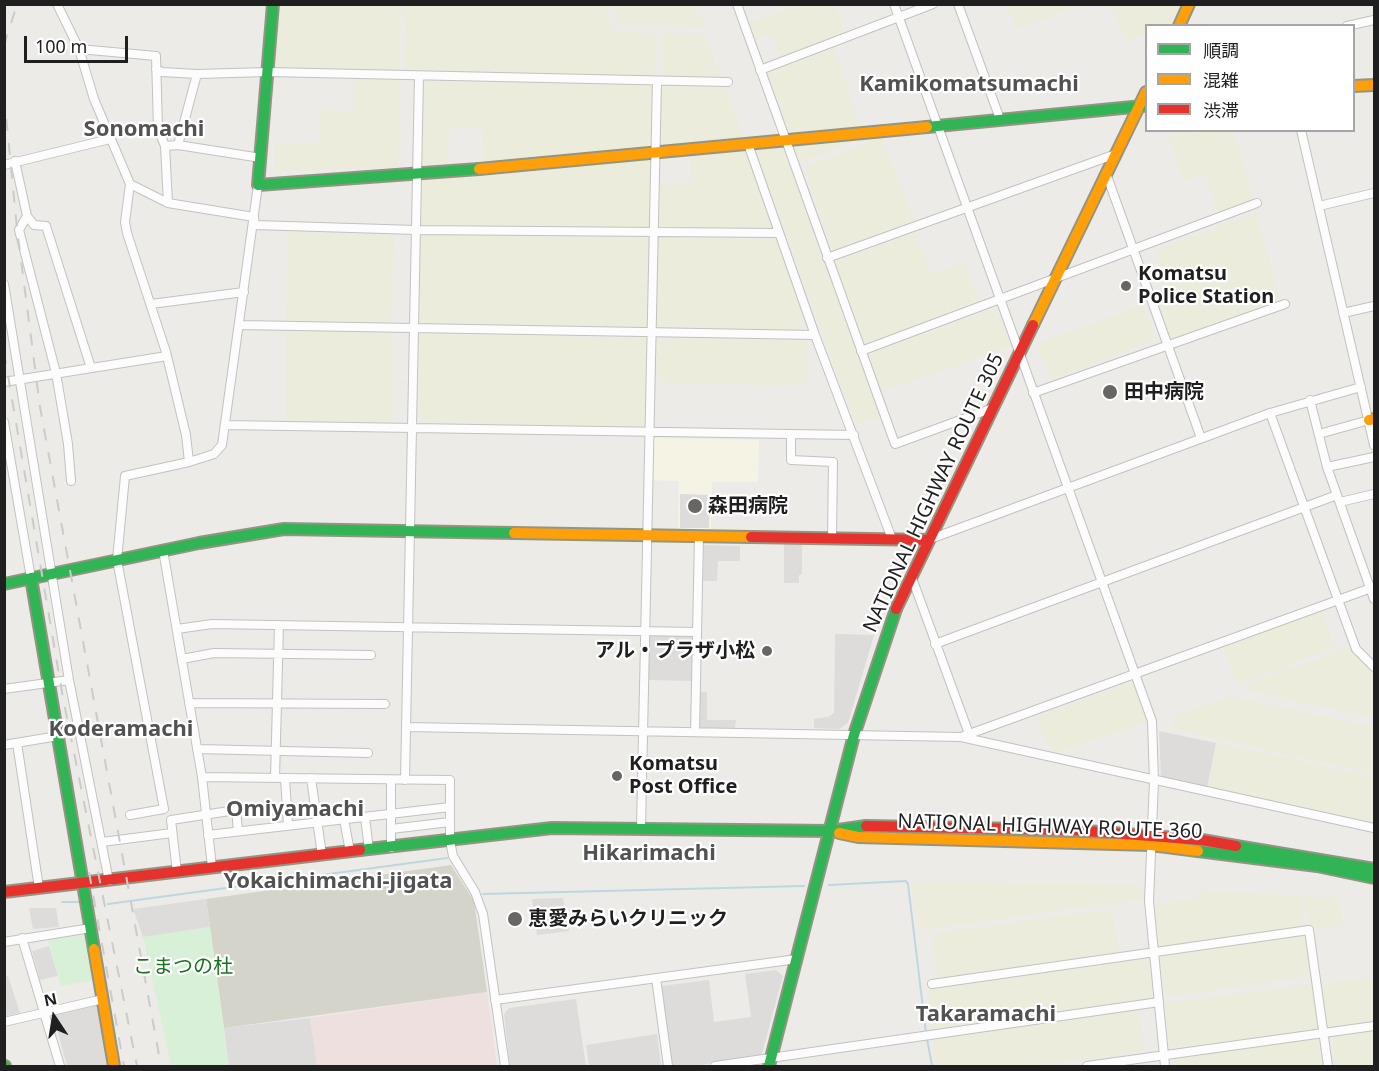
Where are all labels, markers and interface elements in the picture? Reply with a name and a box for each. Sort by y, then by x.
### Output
scale bar [27,24,130,62]
legend [1145,24,1355,132]
text: 100 m [35,34,87,58]
text: 順調 [1203,38,1239,62]
text: 混雑 [1203,68,1239,92]
district label: Kamikomatsumachi [859,72,1079,98]
text: 渋滞 [1203,98,1239,122]
district label: Sonomachi [84,117,204,143]
place label: Komatsu Police Station [1138,262,1274,309]
marker: Komatsu Police Station [1119,279,1133,293]
street label: NATIONAL HIGHWAY ROUTE 305 [859,350,1009,636]
place label: 田中病院 [1124,380,1204,404]
marker: 田中病院 [1101,383,1119,401]
place label: 森田病院 [708,494,788,518]
marker: 森田病院 [686,497,704,515]
place label: アル・プラザ小松 [595,639,755,663]
marker: アル・プラザ小松 [760,644,774,658]
district label: Koderamachi [49,717,193,743]
place label: Komatsu Post Office [629,752,737,799]
marker: Komatsu Post Office [610,769,624,783]
district label: Omiyamachi [226,797,364,823]
street label: NATIONAL HIGHWAY ROUTE 360 [897,810,1203,844]
district label: Hikarimachi [582,841,716,867]
district label: Yokaichimachi-jigata [224,869,452,895]
place label: 恵愛みらいクリニック [528,907,728,931]
marker: 恵愛みらいクリニック [506,910,524,928]
park label: こまつの杜 [133,955,233,979]
north arrow [24,987,84,1047]
text: N [42,987,59,1012]
district label: Takaramachi [916,1002,1056,1028]

